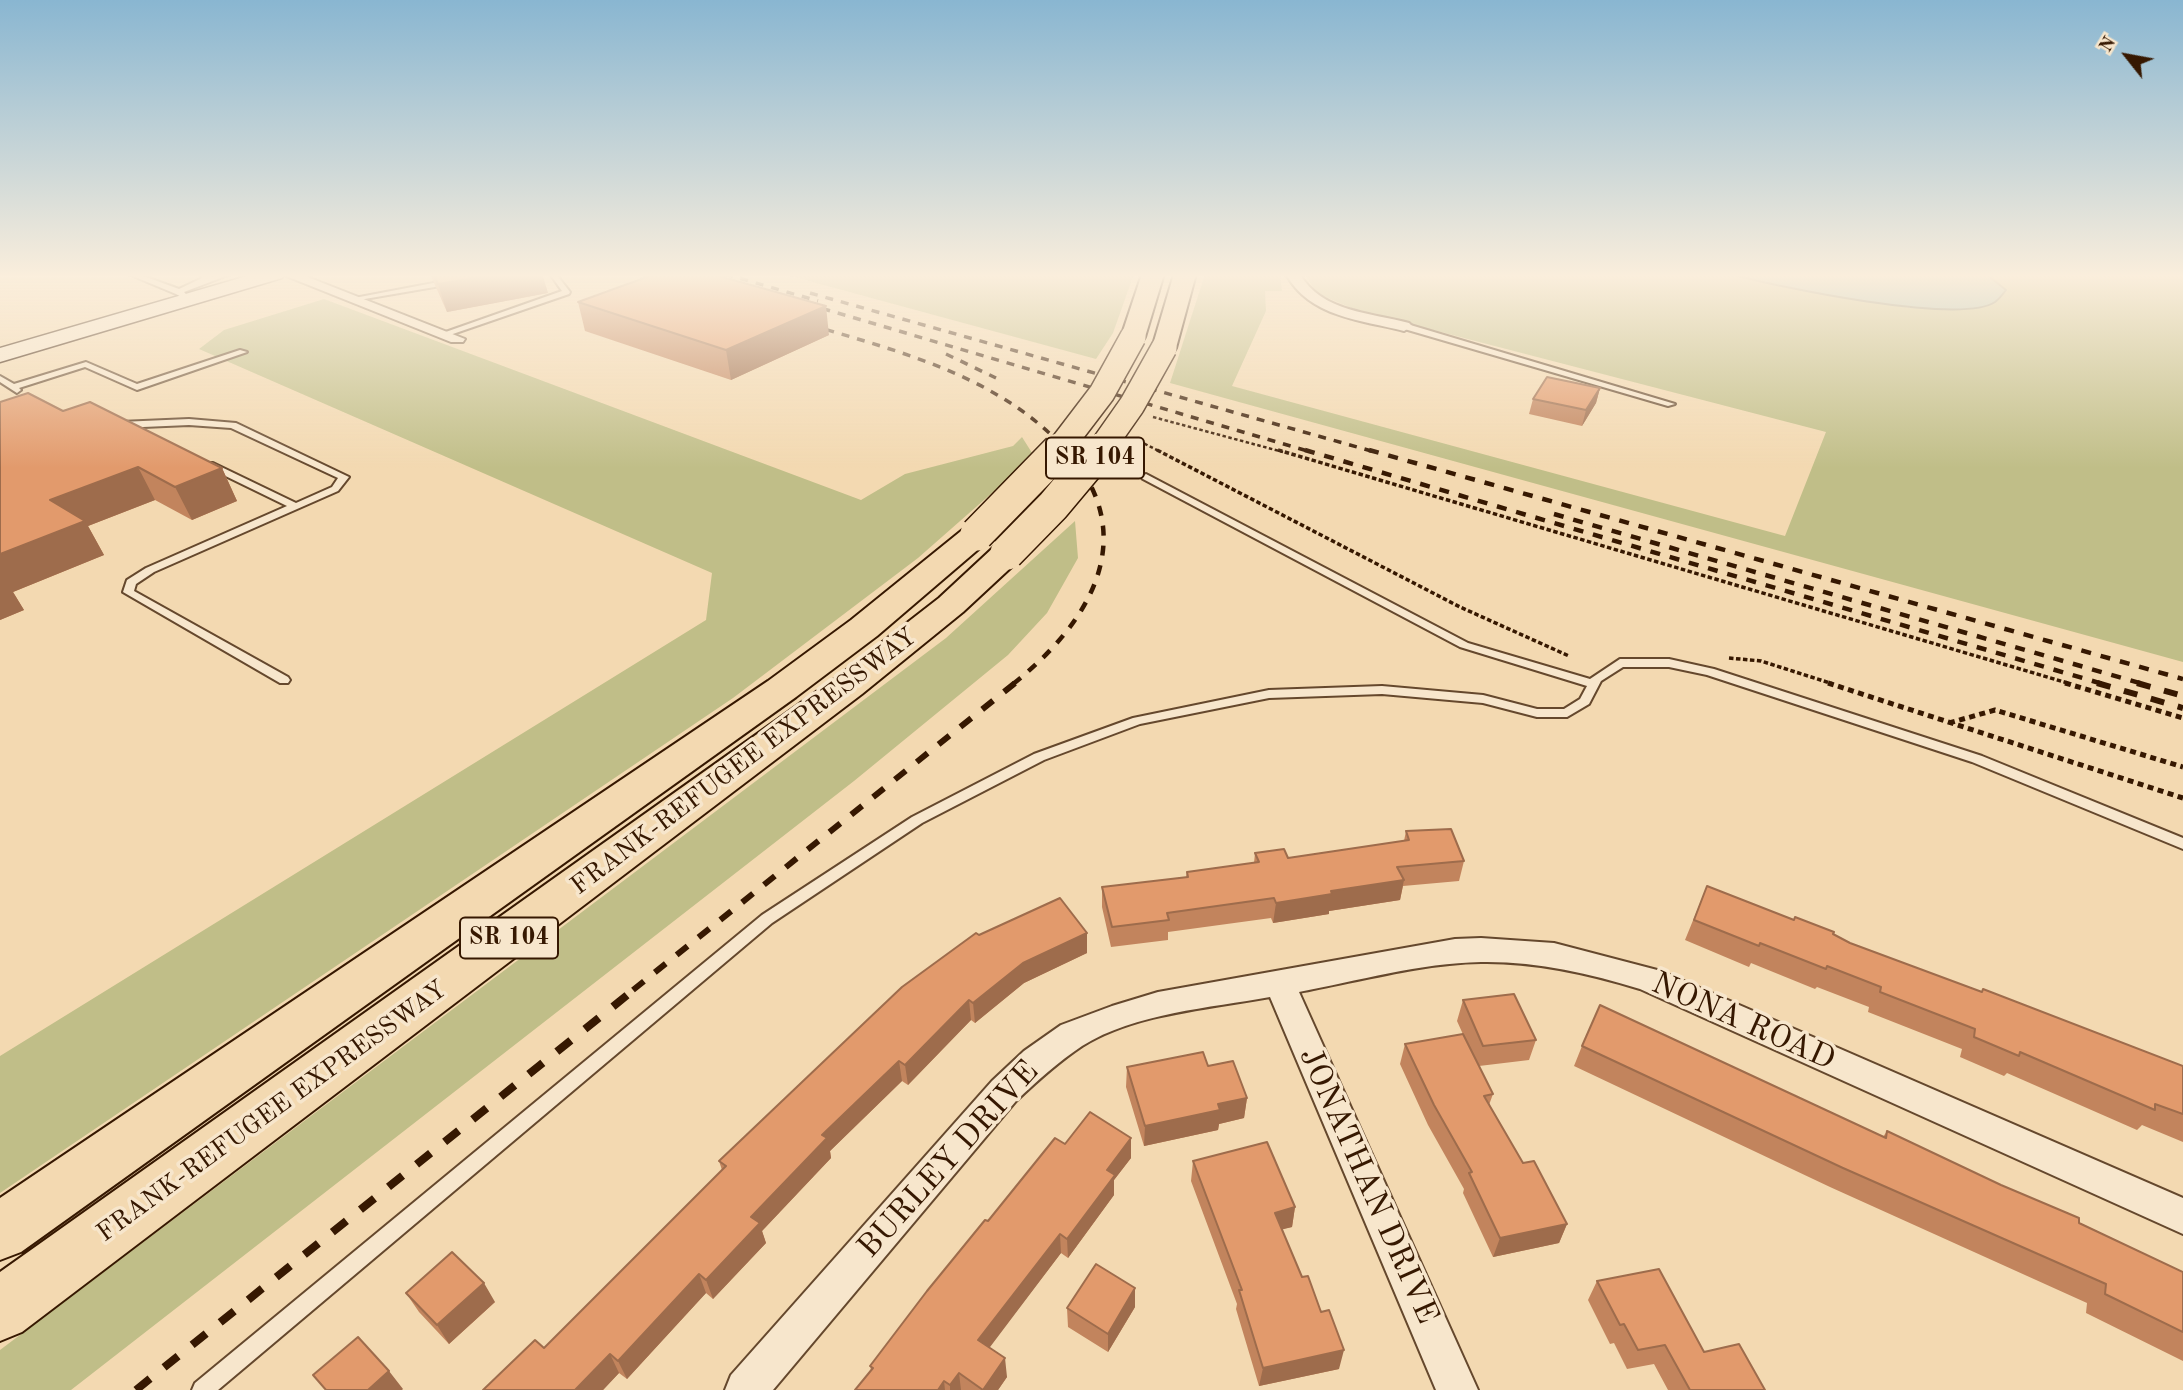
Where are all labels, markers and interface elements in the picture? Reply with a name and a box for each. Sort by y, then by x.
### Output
north arrow [2092,21,2162,91]
text: N [2097,34,2120,56]
road number: SR 104 [1046,438,1144,478]
street label: FRANK-REFUGEE EXPRESSWAY [565,622,923,902]
road number: SR 104 [460,918,558,958]
street label: NONA ROAD [1645,964,1841,1080]
street label: FRANK-REFUGEE EXPRESSWAY [91,975,453,1249]
street label: JONATHAN DRIVE [1290,1042,1446,1330]
street label: BURLEY DRIVE [850,1053,1048,1267]

